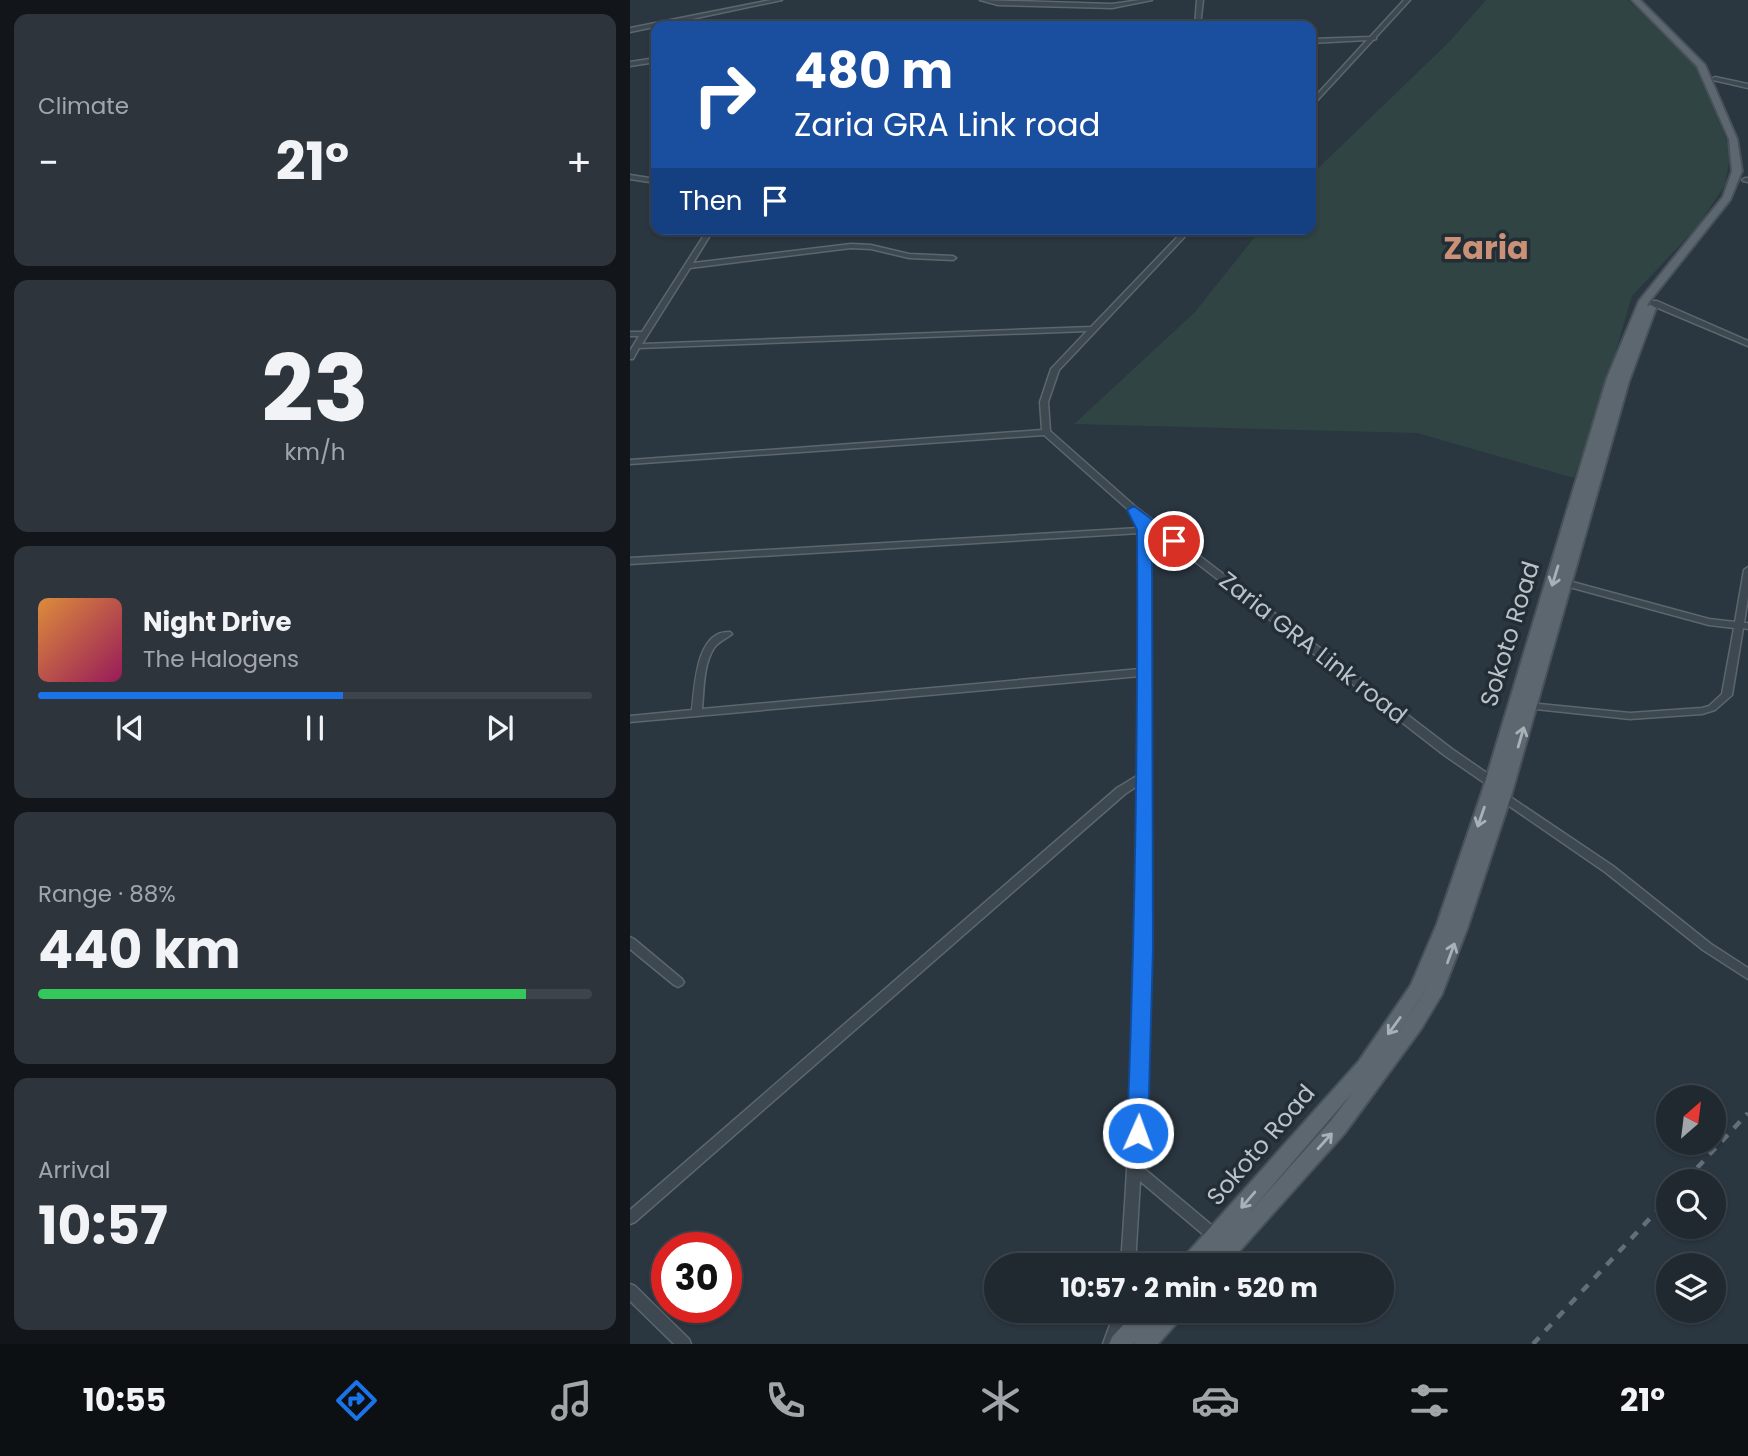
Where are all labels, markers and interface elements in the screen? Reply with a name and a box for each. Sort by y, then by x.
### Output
text: 480 m [794,37,953,105]
icon: right [679,49,770,140]
text: Climate [38,90,129,122]
text: Zaria GRA Link road [794,102,1100,147]
text: 21° [276,125,349,198]
text: − [38,136,59,189]
text: + [566,136,592,189]
icon: arrive [756,182,794,220]
text: Then [679,183,742,219]
district label: Zaria [1443,225,1529,270]
text: 23 [261,325,369,453]
text: km/h [284,436,346,468]
pin [1144,511,1204,571]
icon: arrive [1155,522,1193,560]
street label: Sokoto Road [1472,557,1547,710]
street label: Zaria GRA Link road [1213,564,1414,731]
one-way arrow [1547,565,1560,587]
text: Night Drive [143,604,291,640]
text: The Halogens [143,643,299,675]
icon: previous [111,709,149,747]
icon: pause [296,709,334,747]
icon: next [481,709,519,747]
one-way arrow [1515,726,1528,748]
one-way arrow [1474,806,1486,828]
text: Range · 88% [38,878,176,910]
text: 440 km [38,913,241,986]
one-way arrow [1445,943,1458,965]
one-way arrow [1387,1016,1401,1035]
street label: Sokoto Road [1199,1077,1322,1212]
north arrow [1656,1085,1726,1155]
map controls [1656,1085,1726,1323]
position arrow [1101,1096,1175,1170]
one-way arrow [1317,1132,1333,1150]
text: Arrival [38,1154,110,1186]
button: search [1656,1169,1726,1239]
text: 10:57 [38,1189,168,1262]
one-way arrow [1240,1191,1256,1209]
speed limit sign: 30 [651,1232,742,1323]
button: layers [1656,1253,1726,1323]
text: 10:57 · 2 min · 520 m [1060,1270,1318,1306]
icon: directions [332,1376,381,1425]
icon: music [547,1376,596,1425]
icon: phone [761,1376,810,1425]
icon: climate [976,1376,1025,1425]
icon: car [1191,1376,1240,1425]
icon: filters [1405,1376,1454,1425]
text: 10:55 [83,1377,166,1422]
text: 21° [1620,1377,1665,1422]

